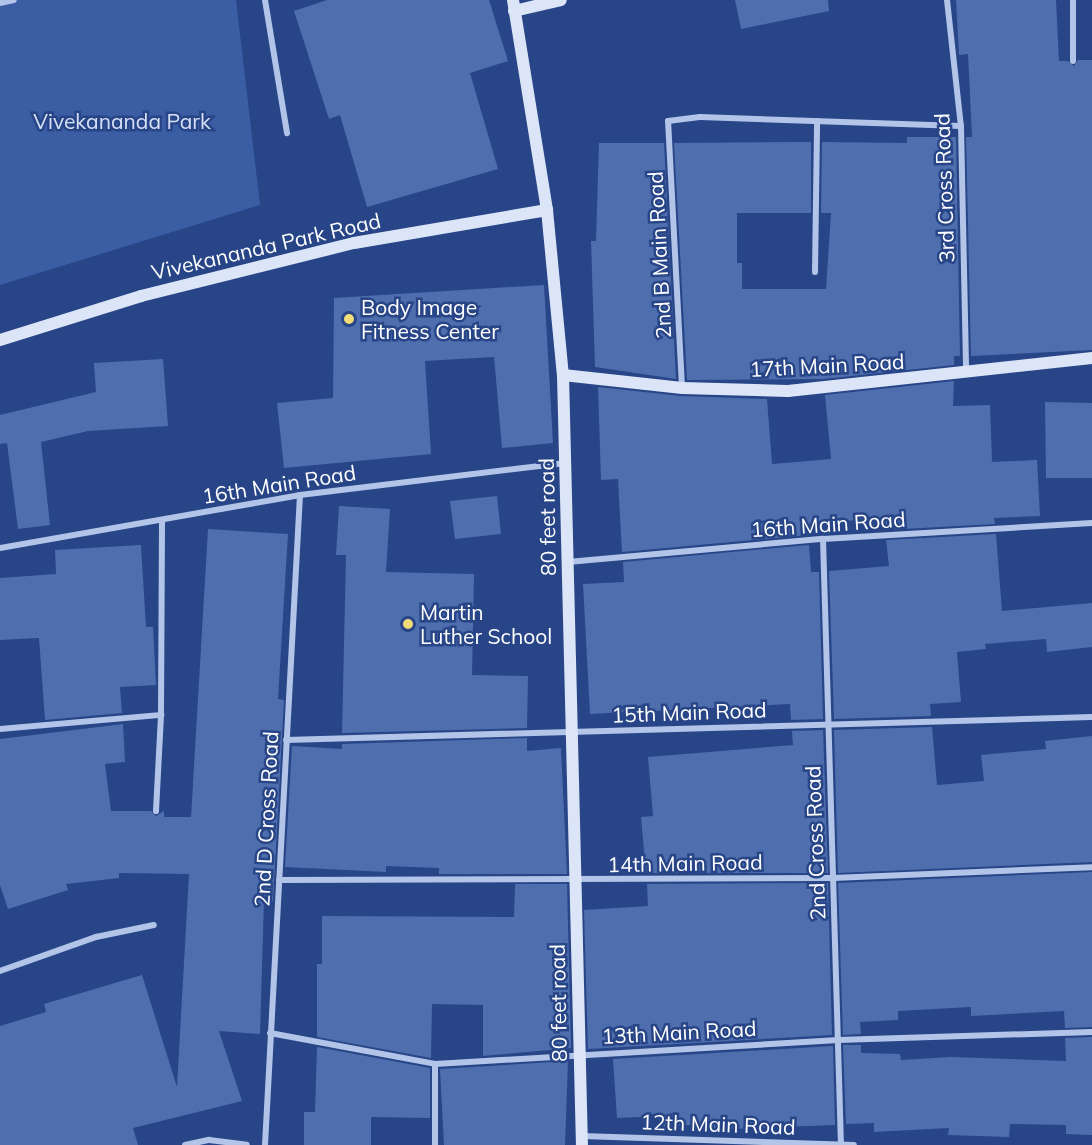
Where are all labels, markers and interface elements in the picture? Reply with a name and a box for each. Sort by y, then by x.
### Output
park label: Vivekananda Park [33,108,211,134]
street label: 3rd Cross Road [929,113,959,263]
street label: 2nd B Main Road [642,171,676,339]
street label: Vivekananda Park Road [149,207,383,285]
place label: Body Image Fitness Center [361,294,499,344]
marker: Body Image Fitness Center [342,312,356,326]
street label: 17th Main Road [749,348,905,382]
street label: 80 feet road [533,458,561,576]
street label: 16th Main Road [200,459,358,509]
street label: 16th Main Road [750,506,906,542]
place label: Martin Luther School [420,599,552,649]
marker: Martin Luther School [401,617,415,631]
street label: 15th Main Road [611,697,767,727]
street label: 2nd D Cross Road [249,731,283,907]
street label: 2nd Cross Road [800,765,830,921]
street label: 14th Main Road [607,849,763,877]
street label: 80 feet road [544,944,572,1062]
street label: 13th Main Road [601,1015,757,1049]
street label: 12th Main Road [640,1109,796,1139]

